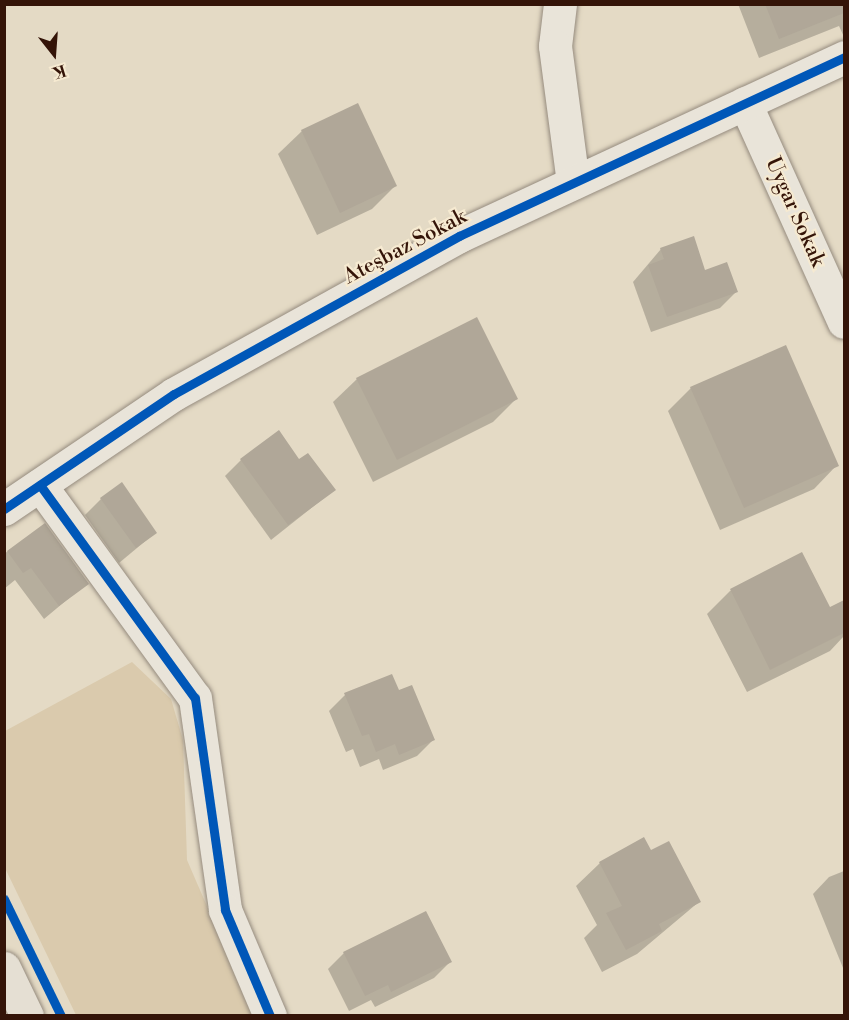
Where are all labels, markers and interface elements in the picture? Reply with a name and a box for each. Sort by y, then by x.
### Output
north arrow [24,24,84,84]
text: K [50,60,68,83]
street label: Uygar Sokak [760,153,830,271]
street label: Ateşbaz Sokak [339,204,471,290]

